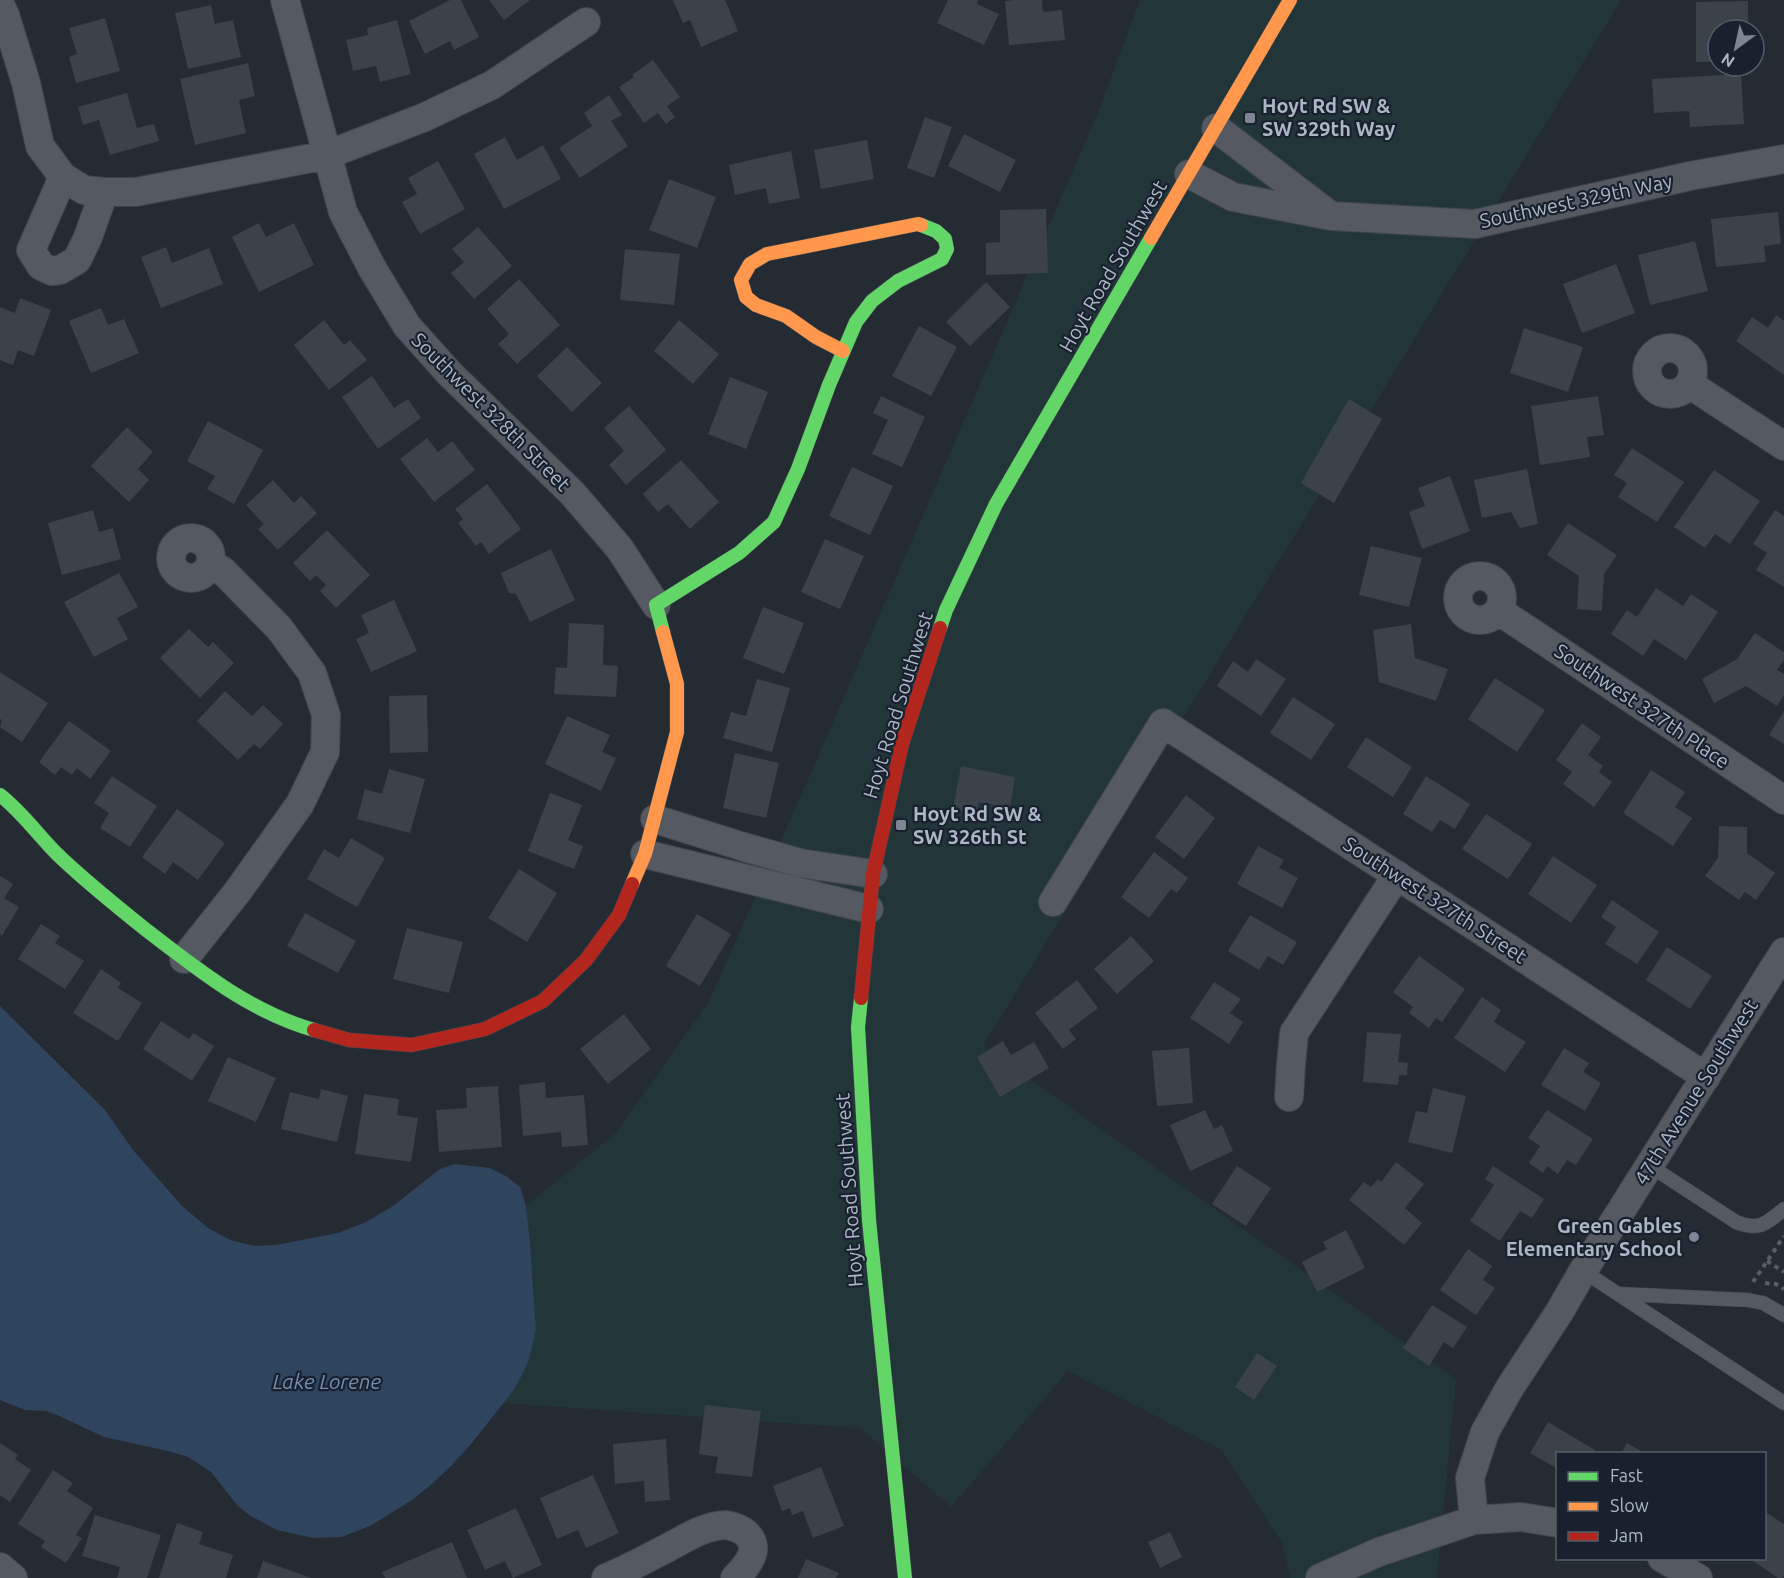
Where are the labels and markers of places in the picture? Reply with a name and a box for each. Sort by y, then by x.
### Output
place label: Hoyt Rd SW & SW 329th Way [1262,94,1396,140]
marker: Hoyt Rd SW & SW 329th Way [1243,111,1257,125]
place label: Hoyt Rd SW & SW 326th St [913,802,1042,848]
marker: Hoyt Rd SW & SW 326th St [894,818,908,832]
place label: Green Gables Elementary School [1506,1214,1682,1260]
marker: Green Gables Elementary School [1687,1230,1701,1244]

